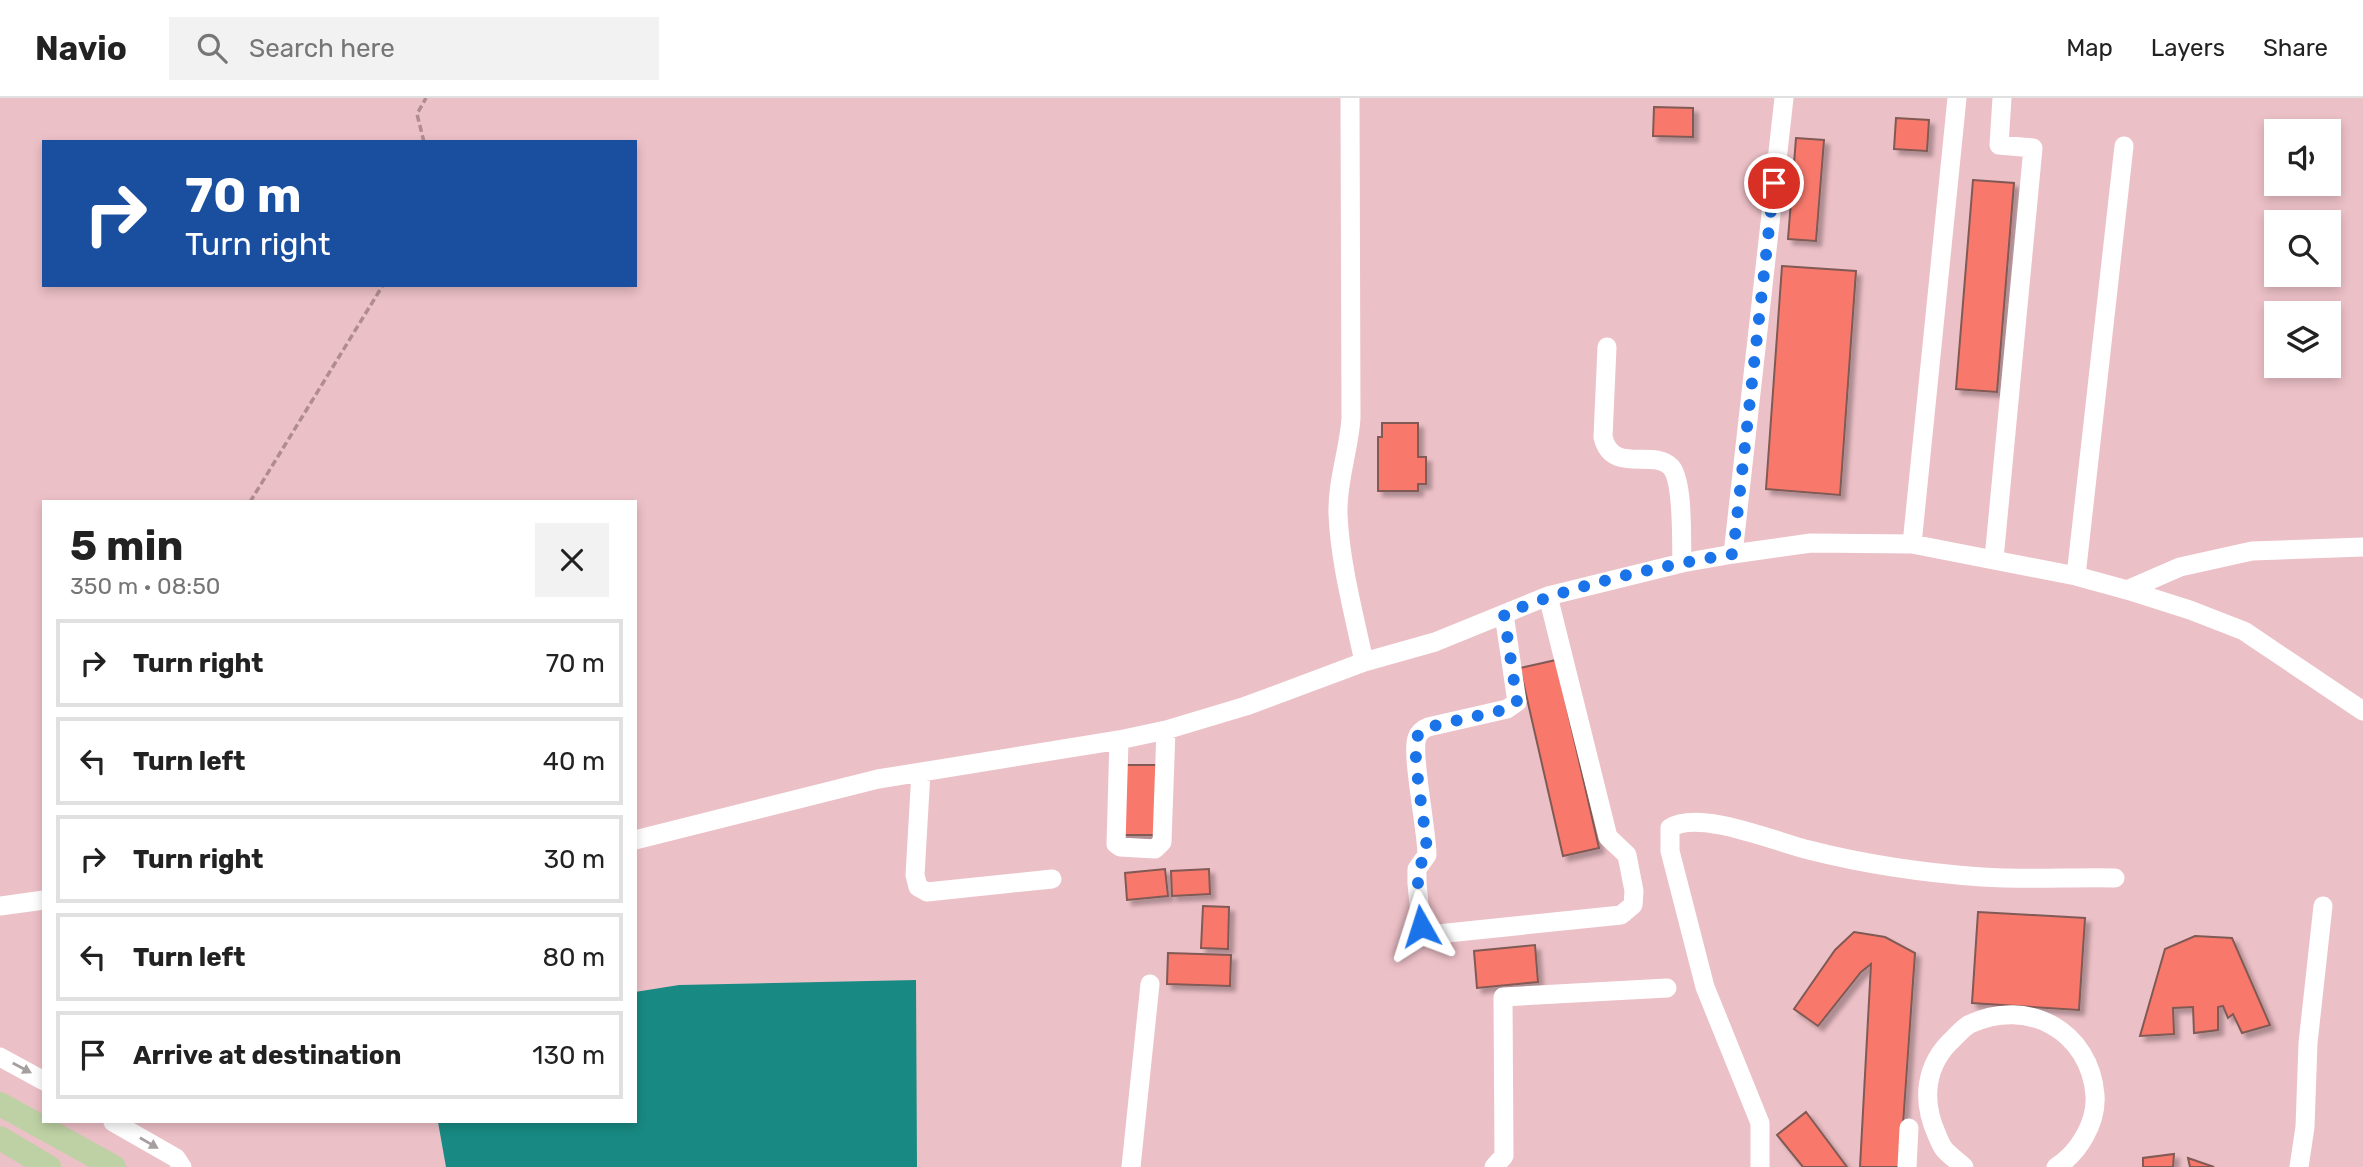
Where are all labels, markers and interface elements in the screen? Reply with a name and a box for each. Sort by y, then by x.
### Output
search box [169,17,659,80]
text: Navio [35,29,127,68]
icon: search [193,29,231,67]
text: Search here [249,33,395,64]
text: Map [2066,34,2113,62]
text: Layers [2151,34,2225,62]
text: Share [2263,34,2328,62]
map controls [2264,119,2341,378]
button: sound [2264,119,2341,196]
pin [1744,153,1804,213]
icon: arrive [1755,164,1793,202]
text: 70 m [185,166,302,224]
icon: right [70,168,161,259]
button: search [2264,210,2341,287]
text: Turn right [185,225,330,263]
button: layers [2264,301,2341,378]
text: 5 min [70,521,184,571]
button: close [535,523,609,597]
text: 350 m · 08:50 [70,572,220,600]
icon: right [74,644,112,682]
text: Turn right [133,648,263,679]
text: 70 m [546,648,605,679]
icon: left [74,742,112,780]
text: Turn left [133,746,245,777]
text: 40 m [543,746,605,777]
icon: right [74,840,112,878]
text: Turn right [133,844,263,875]
text: 30 m [543,844,605,875]
position arrow [1384,889,1458,963]
icon: left [74,938,112,976]
text: Turn left [133,942,245,973]
text: 80 m [542,942,605,973]
icon: arrive [74,1036,112,1074]
text: Arrive at destination [133,1040,401,1071]
text: 130 m [532,1040,605,1071]
one-way arrow [12,1063,32,1074]
one-way arrow [140,1136,159,1149]

